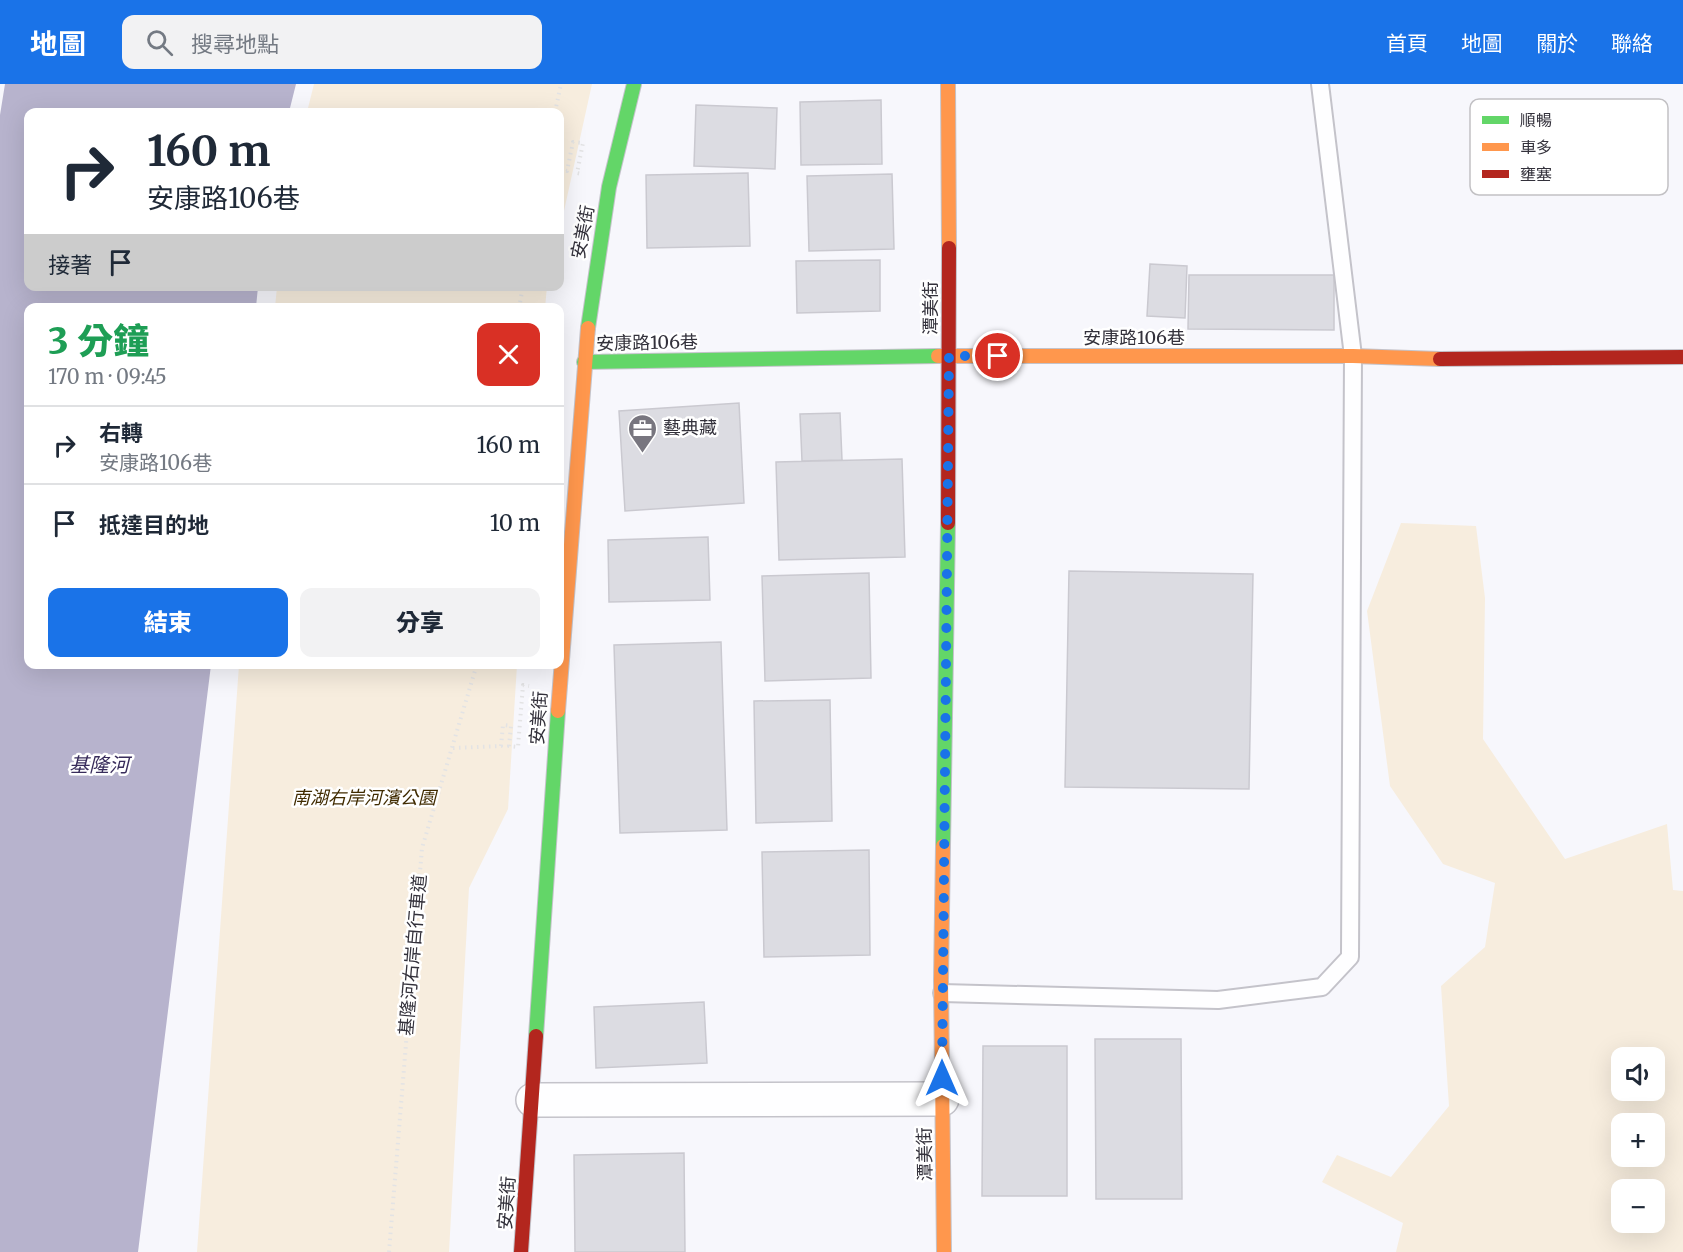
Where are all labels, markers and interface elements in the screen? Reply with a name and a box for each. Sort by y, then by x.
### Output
search box [122,15,542,69]
text: 地圖 [30,26,86,62]
icon: search [143,26,176,59]
text: 搜尋地點 [191,30,279,58]
text: 首頁 [1386,30,1428,57]
text: 地圖 [1461,30,1503,57]
text: 關於 [1536,30,1578,57]
text: 聯絡 [1611,30,1653,57]
legend [1470,99,1668,195]
text: 順暢 [1520,110,1552,130]
text: 160 m [147,125,271,177]
icon: right [48,132,126,210]
text: 車多 [1520,137,1552,157]
text: 壅塞 [1520,164,1552,184]
text: 安康路106巷 [147,181,300,215]
street label: 安美街 [566,203,599,261]
icon: arrive [104,246,137,279]
text: 接著 [48,251,92,279]
street label: 潭美街 [919,281,942,335]
text: 3 分鐘 [48,319,149,364]
button: close [477,323,540,386]
street label: 安康路106巷 [1083,326,1185,349]
street label: 安康路106巷 [596,330,698,355]
pin [972,330,1023,381]
icon: arrive [981,339,1014,372]
text: 170 m · 09:45 [48,364,167,389]
office icon: 藝典藏 [626,412,658,454]
place label: 藝典藏 [663,416,717,439]
text: 右轉 [99,419,143,447]
icon: right [48,429,81,462]
text: 160 m [476,431,540,459]
text: 安康路106巷 [99,450,212,475]
icon: arrive [48,507,81,540]
text: 10 m [490,509,540,537]
text: 抵達目的地 [99,511,209,539]
button: 結束 [48,588,288,657]
button: 分享 [300,588,540,657]
street label: 安美街 [525,690,552,746]
water label: 基隆河 [69,752,133,777]
park label: 南湖右岸河濱公園 [292,786,439,809]
street label: 基隆河右岸自行車道 [394,873,431,1037]
position arrow [910,1046,974,1110]
map controls [1611,1047,1665,1233]
button: sound [1611,1047,1665,1101]
button: + [1611,1113,1665,1167]
street label: 潭美街 [913,1127,936,1181]
street label: 安美街 [493,1175,520,1231]
button: − [1611,1179,1665,1233]

